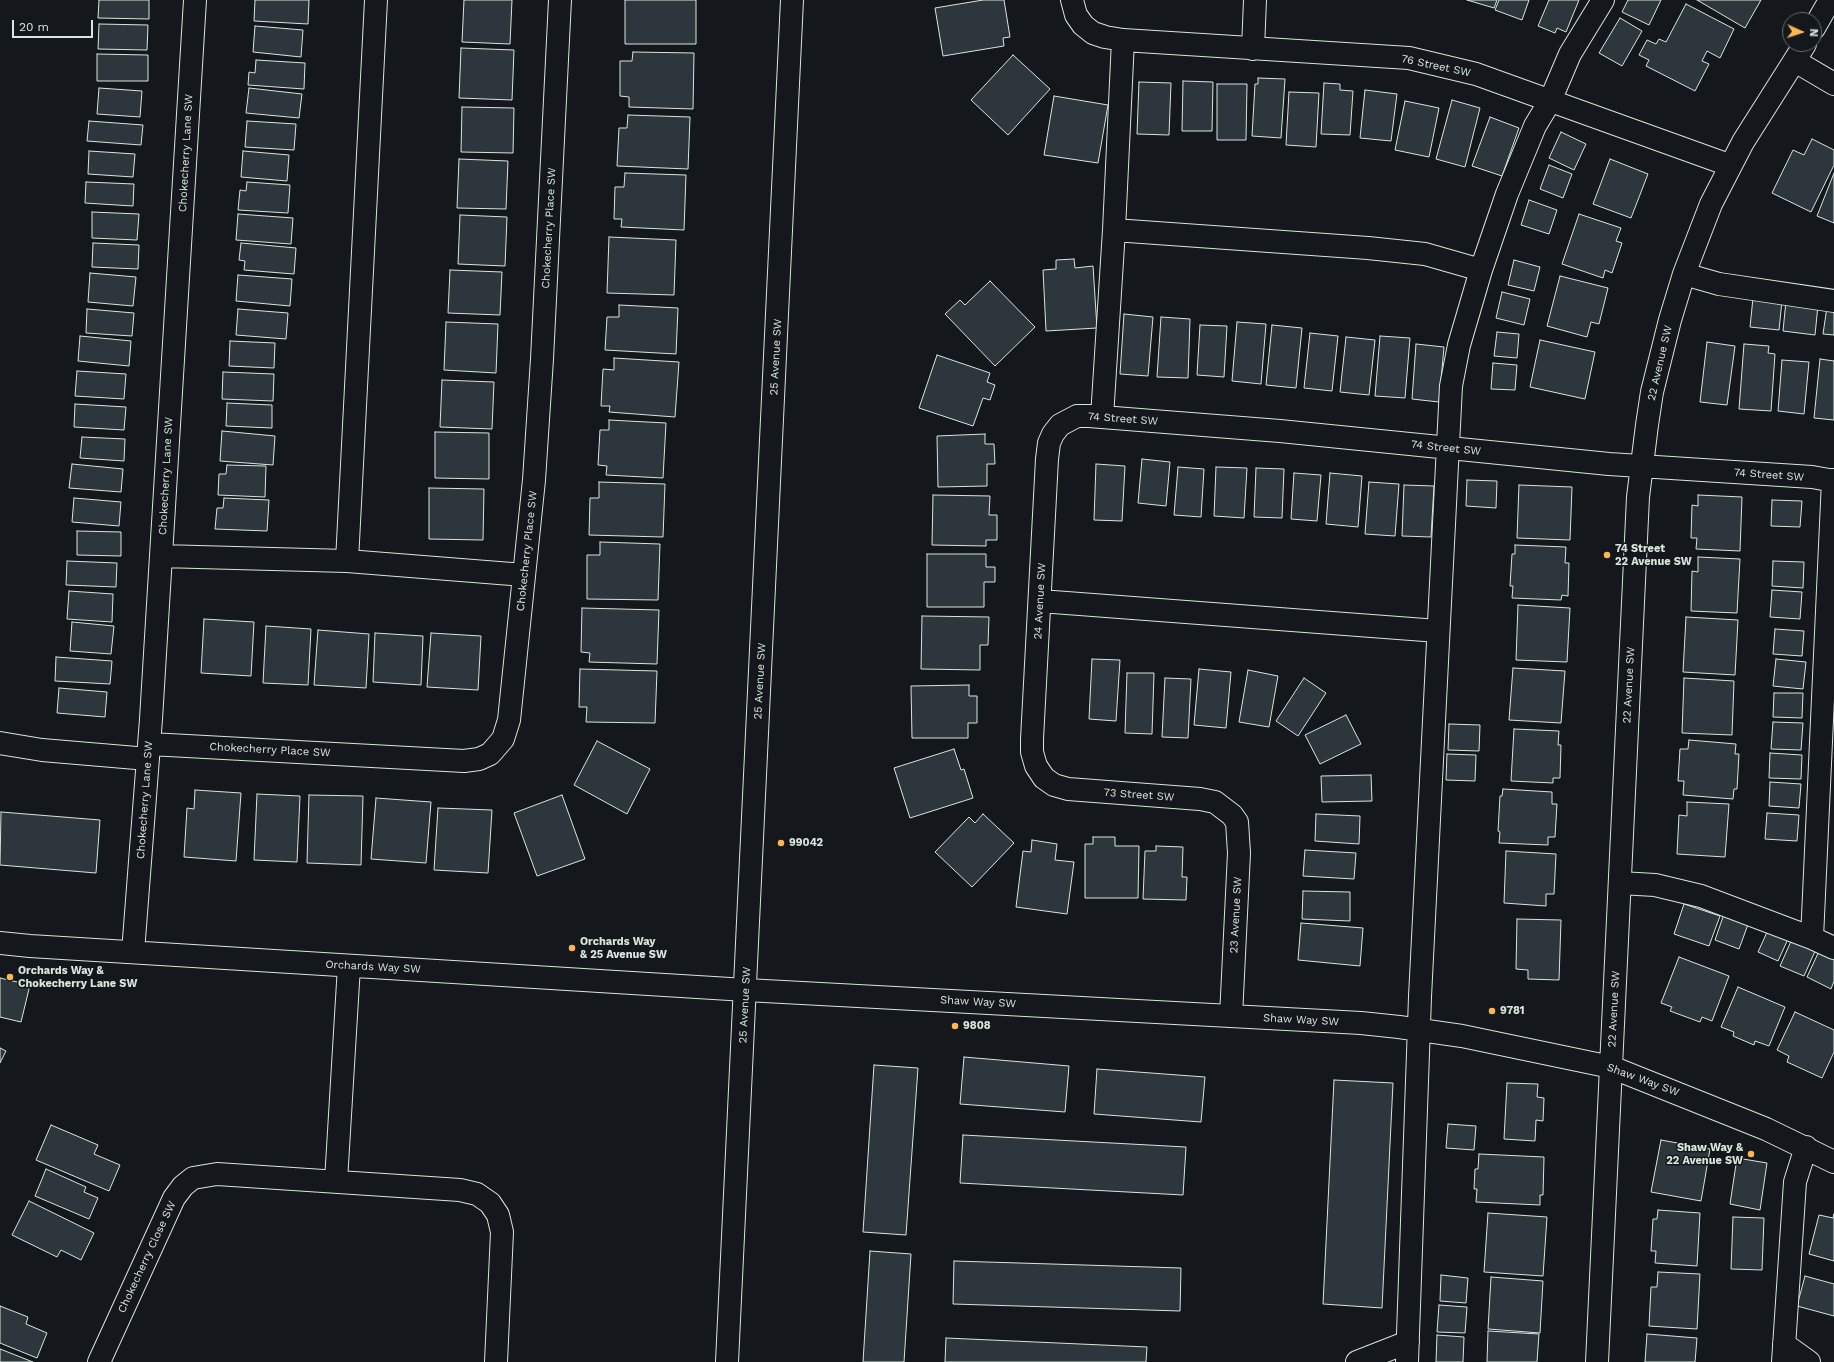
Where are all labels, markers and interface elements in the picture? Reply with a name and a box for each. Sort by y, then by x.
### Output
scale bar [14,12,95,38]
north arrow [1782,12,1822,52]
text: 20 m [19,20,49,34]
text: N [1807,28,1820,37]
street label: 76 Street SW [1400,52,1472,80]
street label: Chokecherry Lane SW [176,94,196,212]
street label: Chokecherry Place SW [539,167,559,289]
street label: 25 Avenue SW [767,318,785,396]
street label: 22 Avenue SW [1645,324,1675,402]
street label: 74 Street SW [1087,410,1159,428]
street label: Chokecherry Lane SW [156,417,176,535]
street label: 74 Street SW [1410,438,1482,458]
street label: 74 Street SW [1733,466,1805,484]
street label: Chokecherry Place SW [514,490,540,612]
place label: 74 Street 22 Avenue SW [1615,542,1692,568]
marker: 74 Street 22 Avenue SW [1602,550,1612,560]
street label: 24 Avenue SW [1031,562,1049,640]
street label: 25 Avenue SW [751,642,769,720]
street label: 22 Avenue SW [1620,646,1638,724]
street label: Chokecherry Place SW [209,740,331,760]
street label: Chokecherry Lane SW [134,741,156,859]
street label: 73 Street SW [1103,786,1175,804]
place label: 99042 [789,836,823,850]
marker: 99042 [776,838,786,848]
street label: 23 Avenue SW [1227,876,1245,954]
place label: Orchards Way & 25 Avenue SW [580,935,667,961]
marker: Orchards Way & 25 Avenue SW [567,943,577,953]
street label: Orchards Way SW [325,958,421,976]
place label: Orchards Way & Chokecherry Lane SW [18,964,137,990]
street label: 25 Avenue SW [736,966,754,1044]
street label: 22 Avenue SW [1605,970,1623,1048]
marker: Orchards Way & Chokecherry Lane SW [5,972,15,982]
street label: Shaw Way SW [940,993,1016,1011]
place label: 9781 [1500,1004,1525,1018]
marker: 9781 [1487,1006,1497,1016]
street label: Shaw Way SW [1263,1011,1339,1029]
place label: 9808 [963,1019,991,1033]
marker: 9808 [950,1021,960,1031]
street label: Shaw Way SW [1605,1061,1681,1099]
place label: Shaw Way & 22 Avenue SW [1666,1141,1743,1167]
marker: Shaw Way & 22 Avenue SW [1746,1149,1756,1159]
street label: Chokecherry Close SW [115,1199,179,1315]

